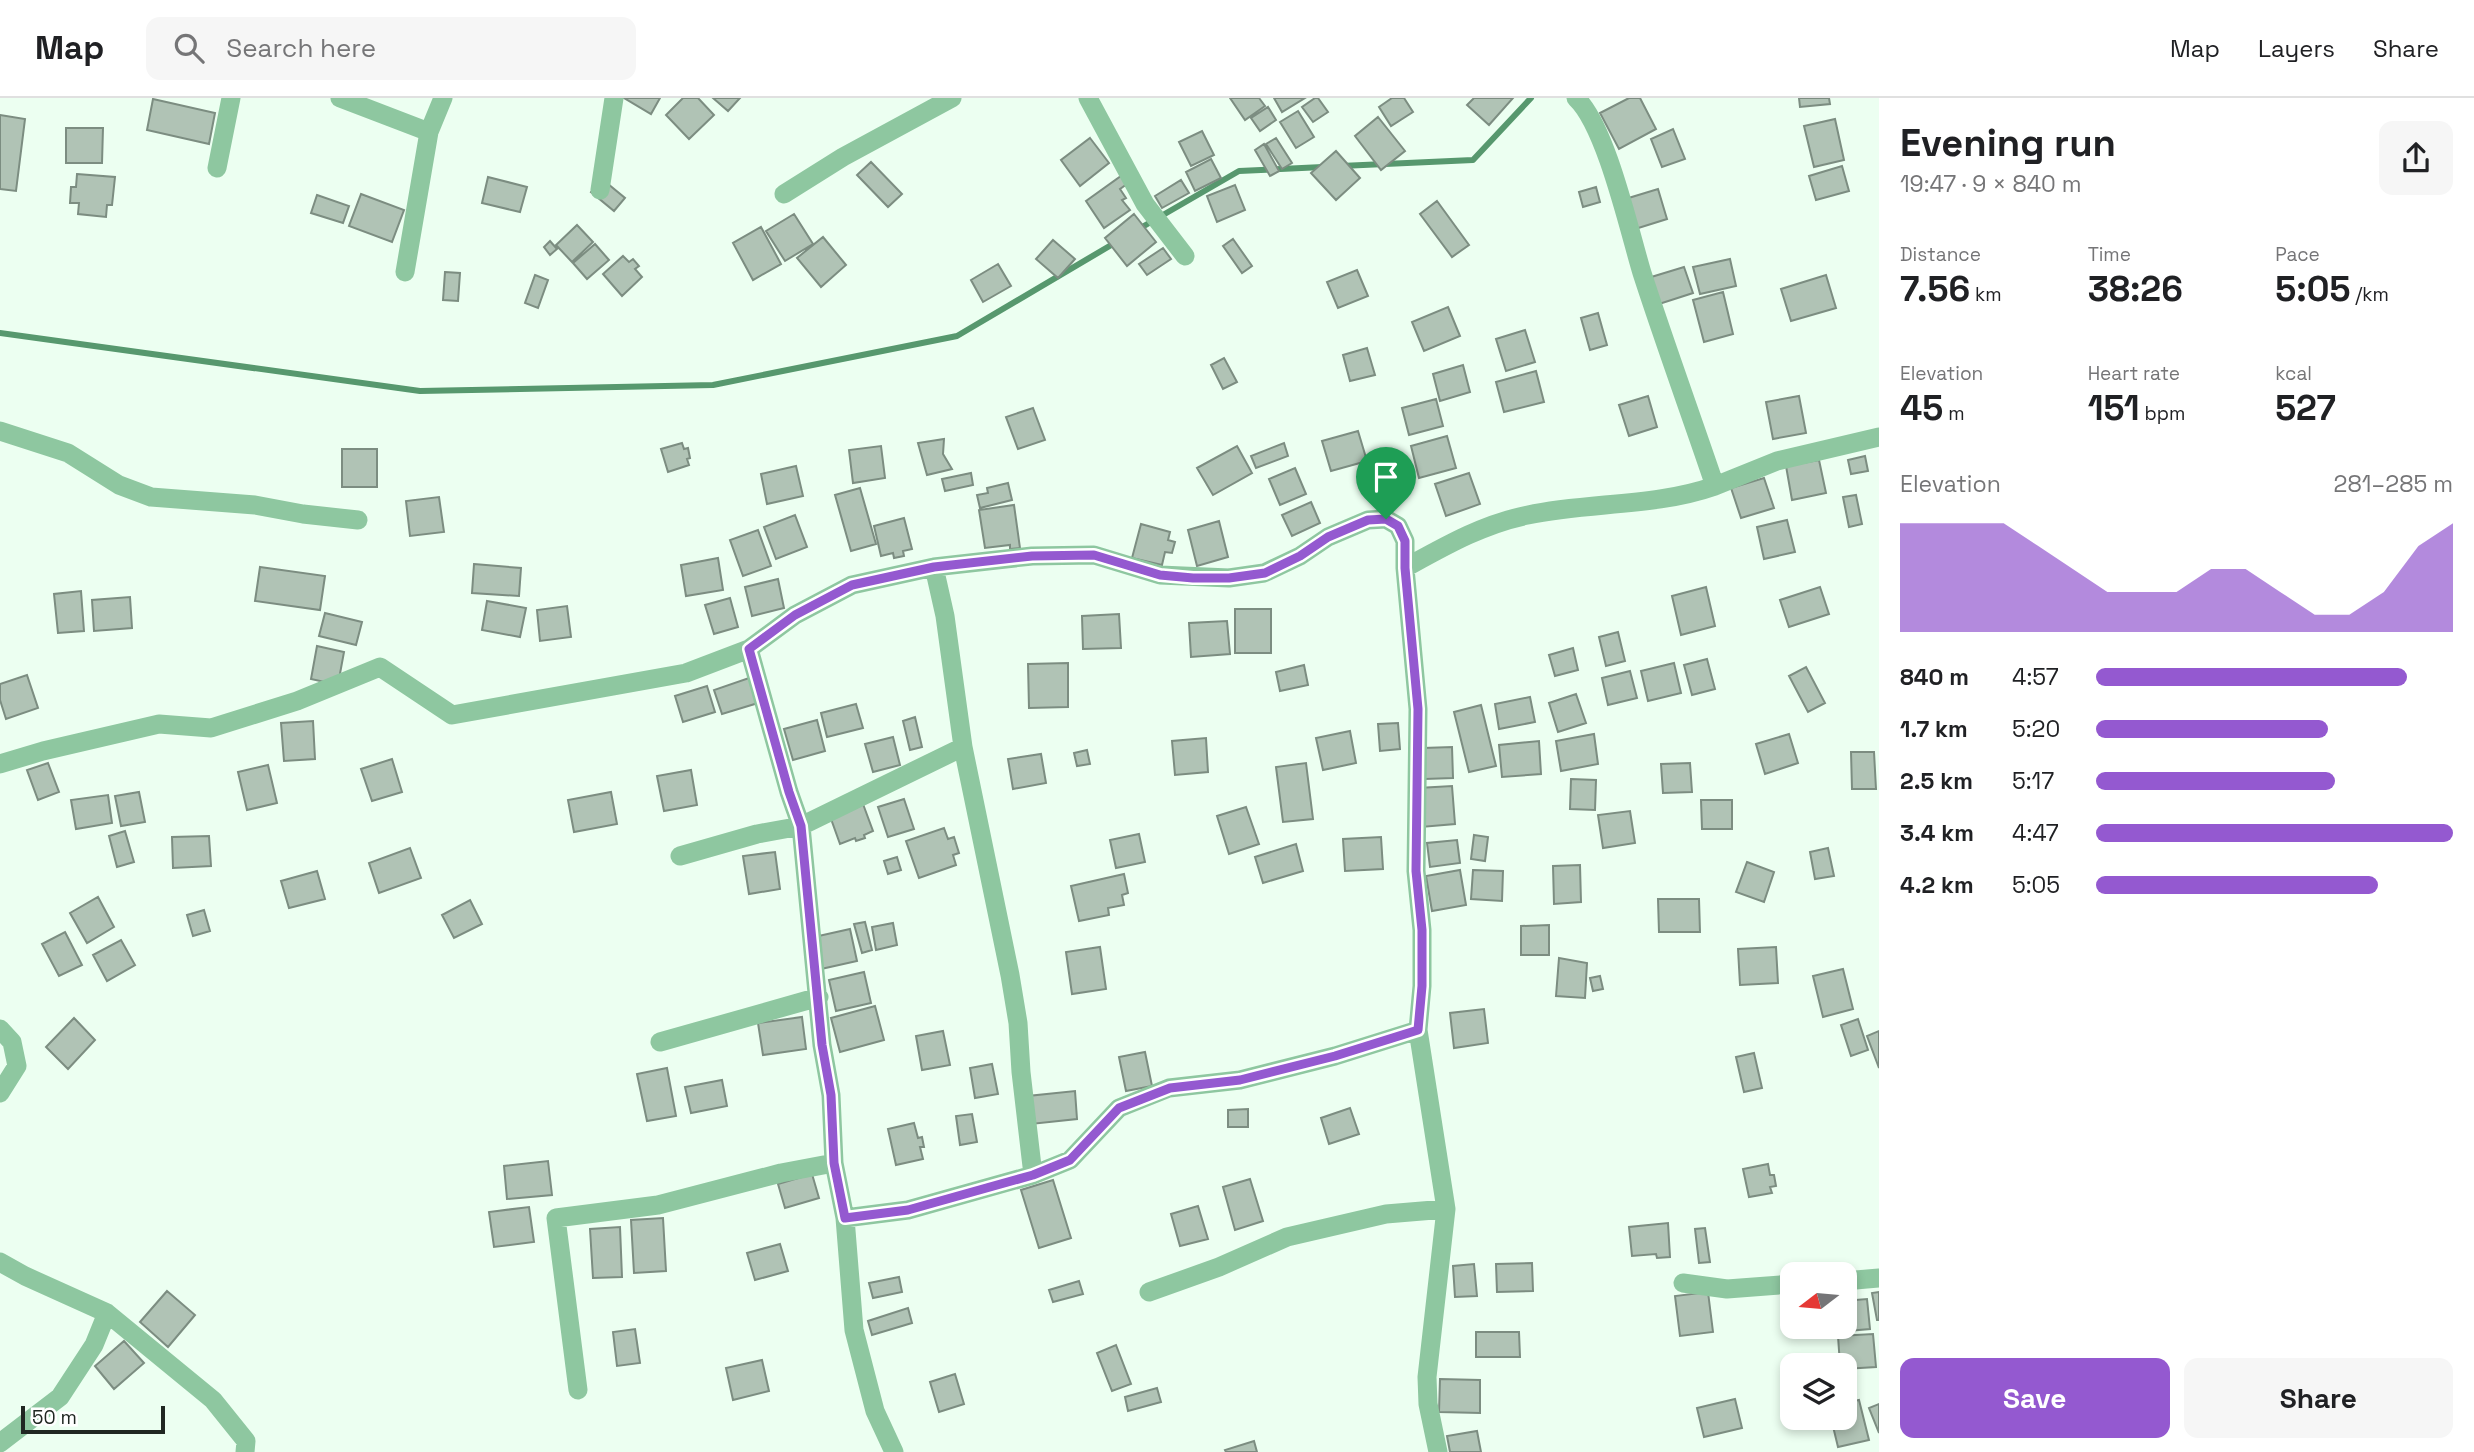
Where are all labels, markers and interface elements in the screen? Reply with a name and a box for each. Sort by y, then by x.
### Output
search box [146,17,636,80]
text: Map [35,27,104,69]
icon: search [170,29,208,67]
text: Search here [226,31,376,65]
text: Map [2170,33,2220,64]
text: Layers [2258,33,2335,64]
text: Share [2373,33,2439,64]
text: Evening run [1900,119,2116,167]
button: share [2379,121,2453,195]
text: 19:47 · 9 × 840 m [1900,169,2082,199]
text: Distance [1900,242,1981,267]
text: Time [2088,242,2131,267]
text: Pace [2275,242,2320,267]
text: 7.56 [1900,267,1970,311]
text: 38:26 [2088,267,2183,311]
text: 5:05 [2275,267,2350,311]
text: km [1970,282,2002,307]
text: /km [2350,282,2389,307]
text: Elevation [1900,361,1983,386]
text: Heart rate [2088,361,2180,386]
text: kcal [2275,361,2312,386]
text: 45 [1900,386,1943,430]
text: 151 [2088,386,2140,430]
text: 527 [2275,386,2336,430]
text: m [1943,401,1965,426]
text: bpm [2140,401,2185,426]
pin [1356,447,1416,519]
icon: arrive [1367,458,1405,496]
text: Elevation [1900,469,2001,499]
text: 281–285 m [2334,469,2453,499]
text: 840 m [1900,662,1969,692]
text: 4:57 [2012,662,2059,692]
text: 1.7 km [1900,714,1968,744]
text: 5:20 [2012,714,2060,744]
text: 2.5 km [1900,766,1973,796]
text: 5:17 [2012,766,2054,796]
text: 3.4 km [1900,818,1974,848]
text: 4:47 [2012,818,2059,848]
text: 4.2 km [1900,870,1974,900]
text: 5:05 [2012,870,2060,900]
north arrow [1780,1262,1857,1339]
map controls [1780,1262,1857,1430]
button: layers [1780,1353,1857,1430]
button: Save [1900,1358,2170,1438]
button: Share [2184,1358,2453,1438]
scale bar [21,1403,164,1435]
text: 50 m [32,1405,77,1430]

